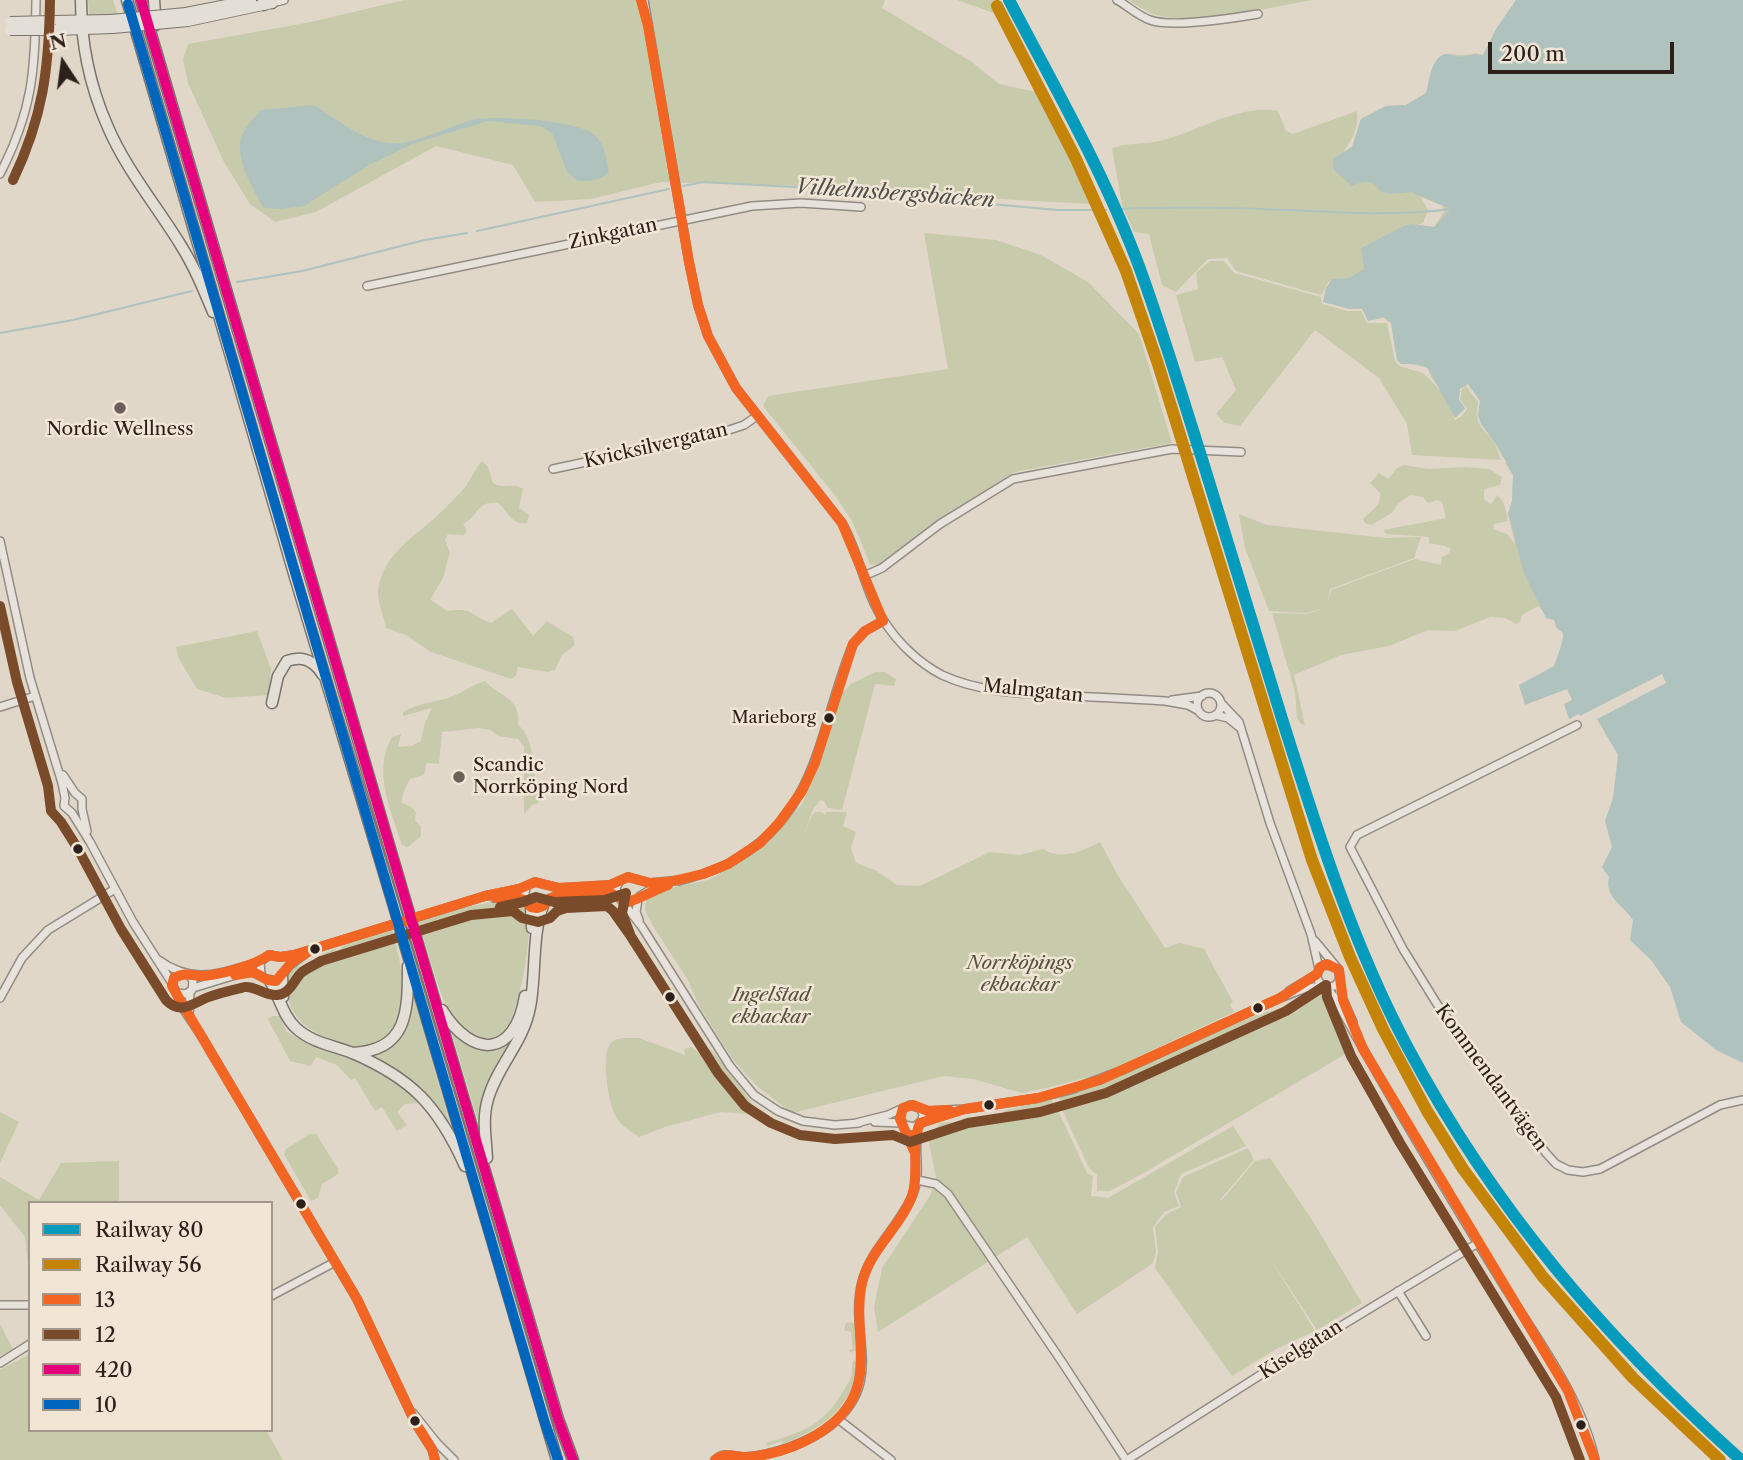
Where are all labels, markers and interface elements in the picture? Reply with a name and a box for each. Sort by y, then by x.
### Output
north arrow [28,28,98,98]
scale bar [1491,28,1676,72]
text: N [48,29,69,55]
text: 200 m [1501,41,1565,66]
water label: Vilhelmsbergsbäcken [795,174,995,214]
street label: Zinkgatan [567,214,659,254]
marker: Nordic Wellness [112,400,128,416]
street label: Kvicksilvergatan [582,418,730,474]
place label: Nordic Wellness [46,419,194,441]
street label: Malmgatan [982,674,1084,708]
place label: Marieborg [731,708,816,728]
marker: Marieborg [822,711,836,725]
place label: Scandic Norrköping Nord [473,755,628,799]
marker: Scandic Norrköping Nord [451,769,467,785]
unlabelled marker [71,842,85,856]
unlabelled marker [308,942,322,956]
park label: Norrköpings ekbackar [967,953,1073,997]
park label: Ingelstad ekbackar [732,985,810,1029]
unlabelled marker [663,990,677,1004]
street label: Kommendantvägen [1430,1000,1552,1156]
unlabelled marker [1251,1001,1265,1015]
unlabelled marker [982,1098,996,1112]
unlabelled marker [294,1197,308,1211]
legend [28,1201,273,1432]
text: Railway 80 [95,1217,204,1242]
text: Railway 56 [95,1252,202,1277]
text: 13 [95,1287,115,1312]
street label: Kiselgatan [1255,1315,1347,1385]
text: 12 [95,1322,116,1347]
text: 420 [95,1357,133,1382]
text: 10 [95,1392,117,1417]
unlabelled marker [408,1414,422,1428]
unlabelled marker [1574,1418,1588,1432]

